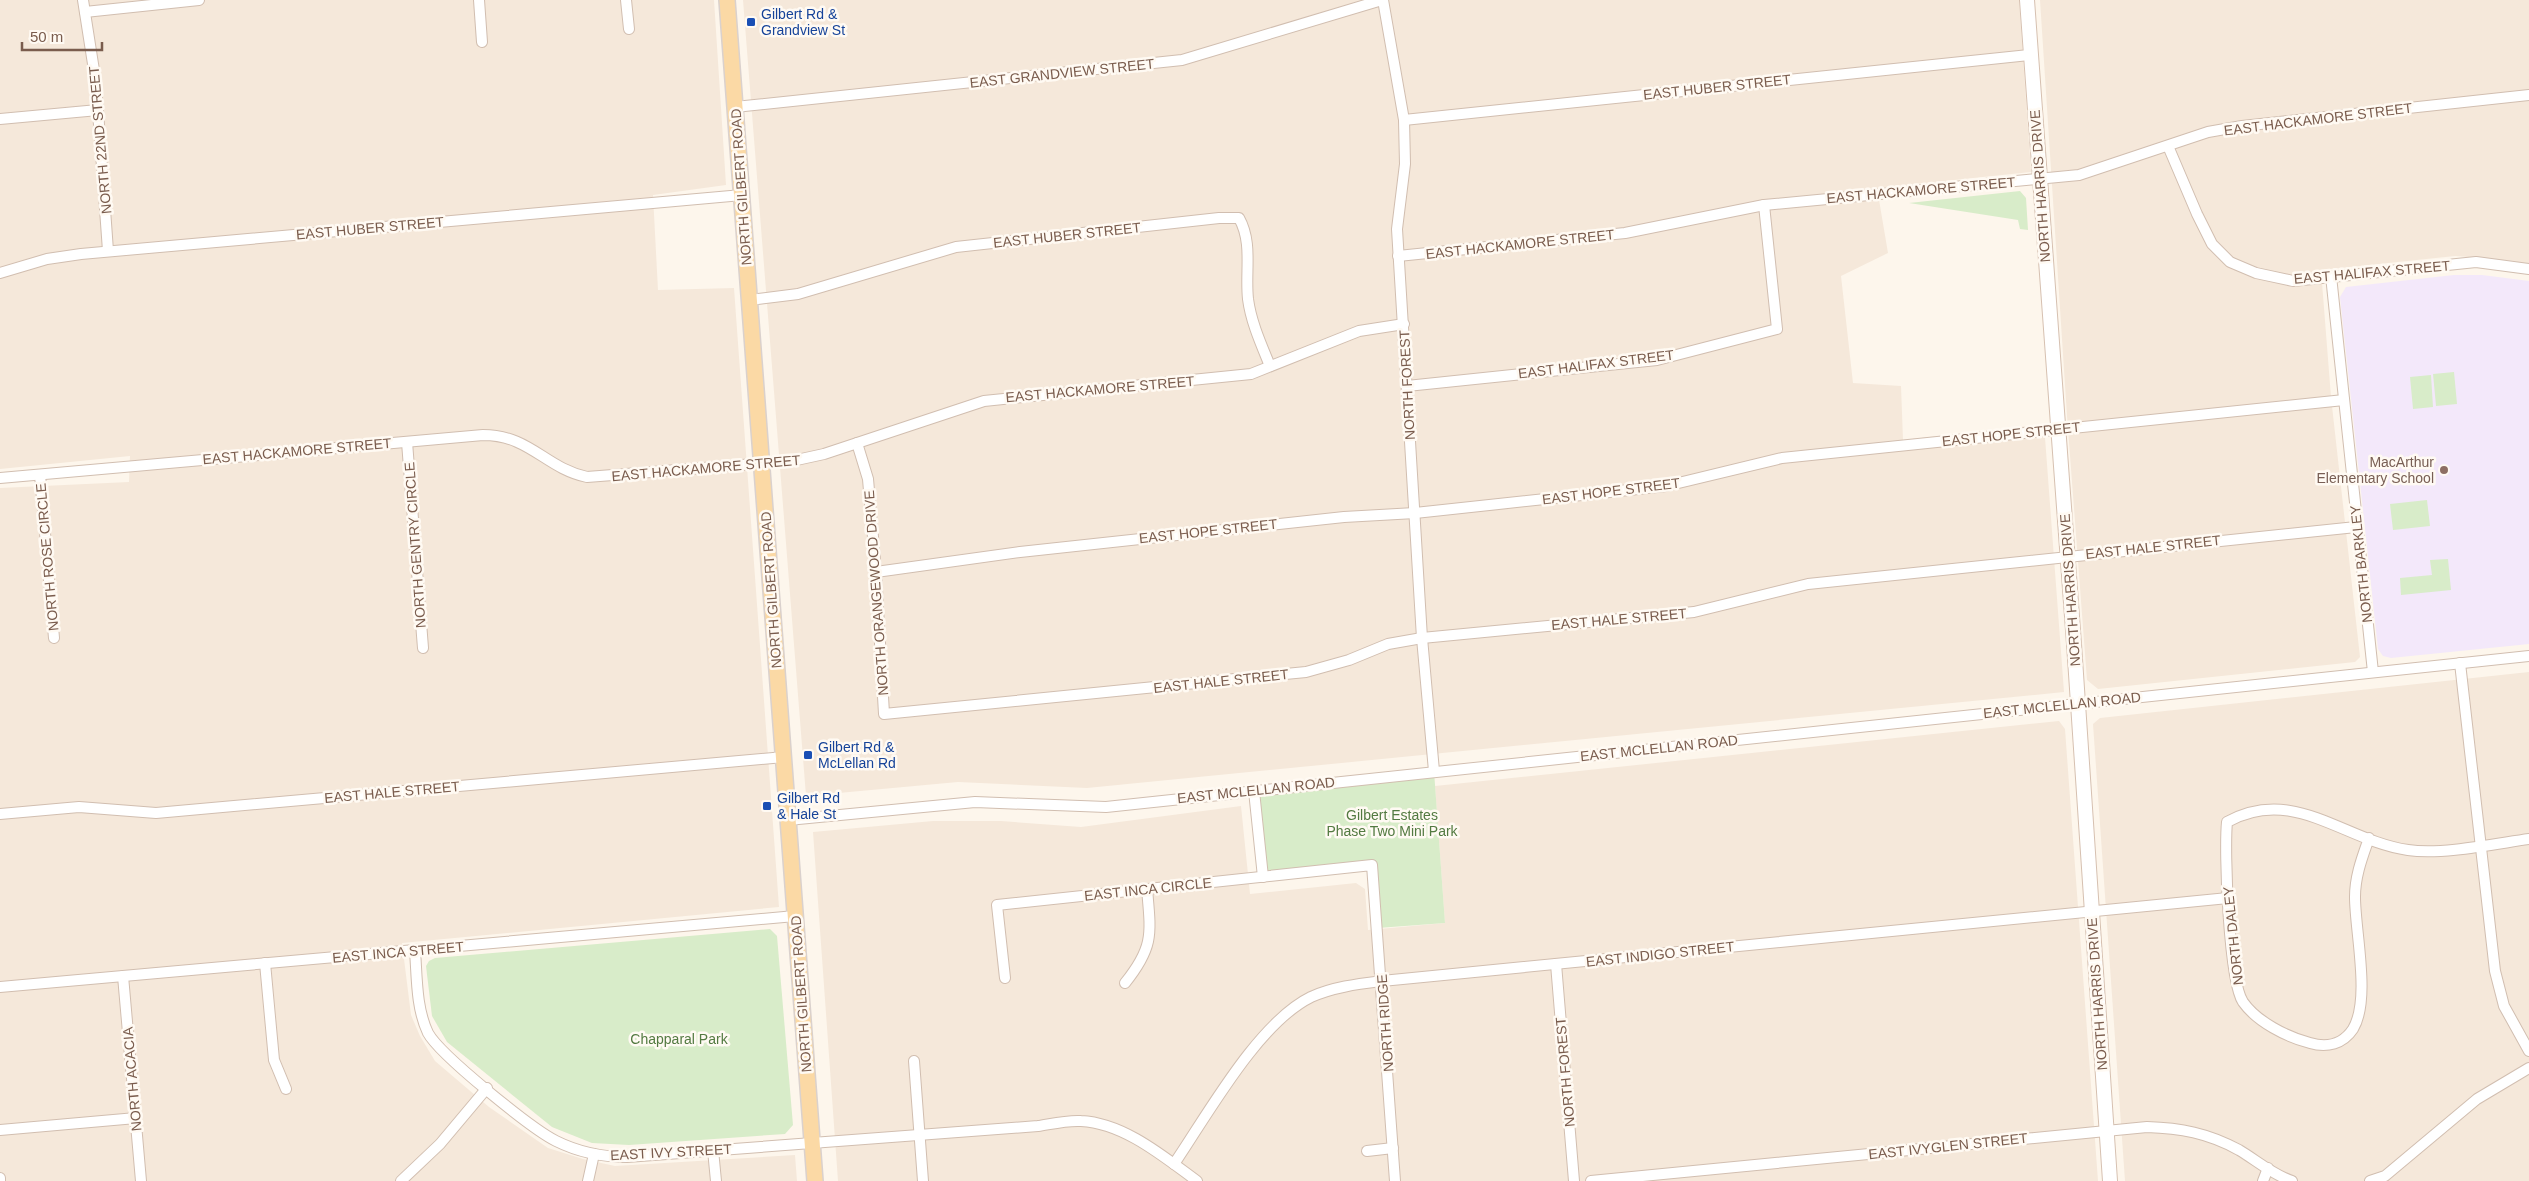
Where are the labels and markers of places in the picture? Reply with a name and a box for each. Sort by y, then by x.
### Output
place label: Gilbert Rd & Grandview St [761,6,845,38]
marker: Gilbert Rd & Grandview St [745,16,757,28]
place label: MacArthur Elementary School [2316,454,2434,486]
marker: MacArthur Elementary School [2438,464,2450,476]
place label: Gilbert Rd & McLellan Rd [818,739,896,771]
marker: Gilbert Rd & McLellan Rd [802,749,814,761]
place label: Gilbert Rd & Hale St [777,790,840,822]
marker: Gilbert Rd & Hale St [761,800,773,812]

